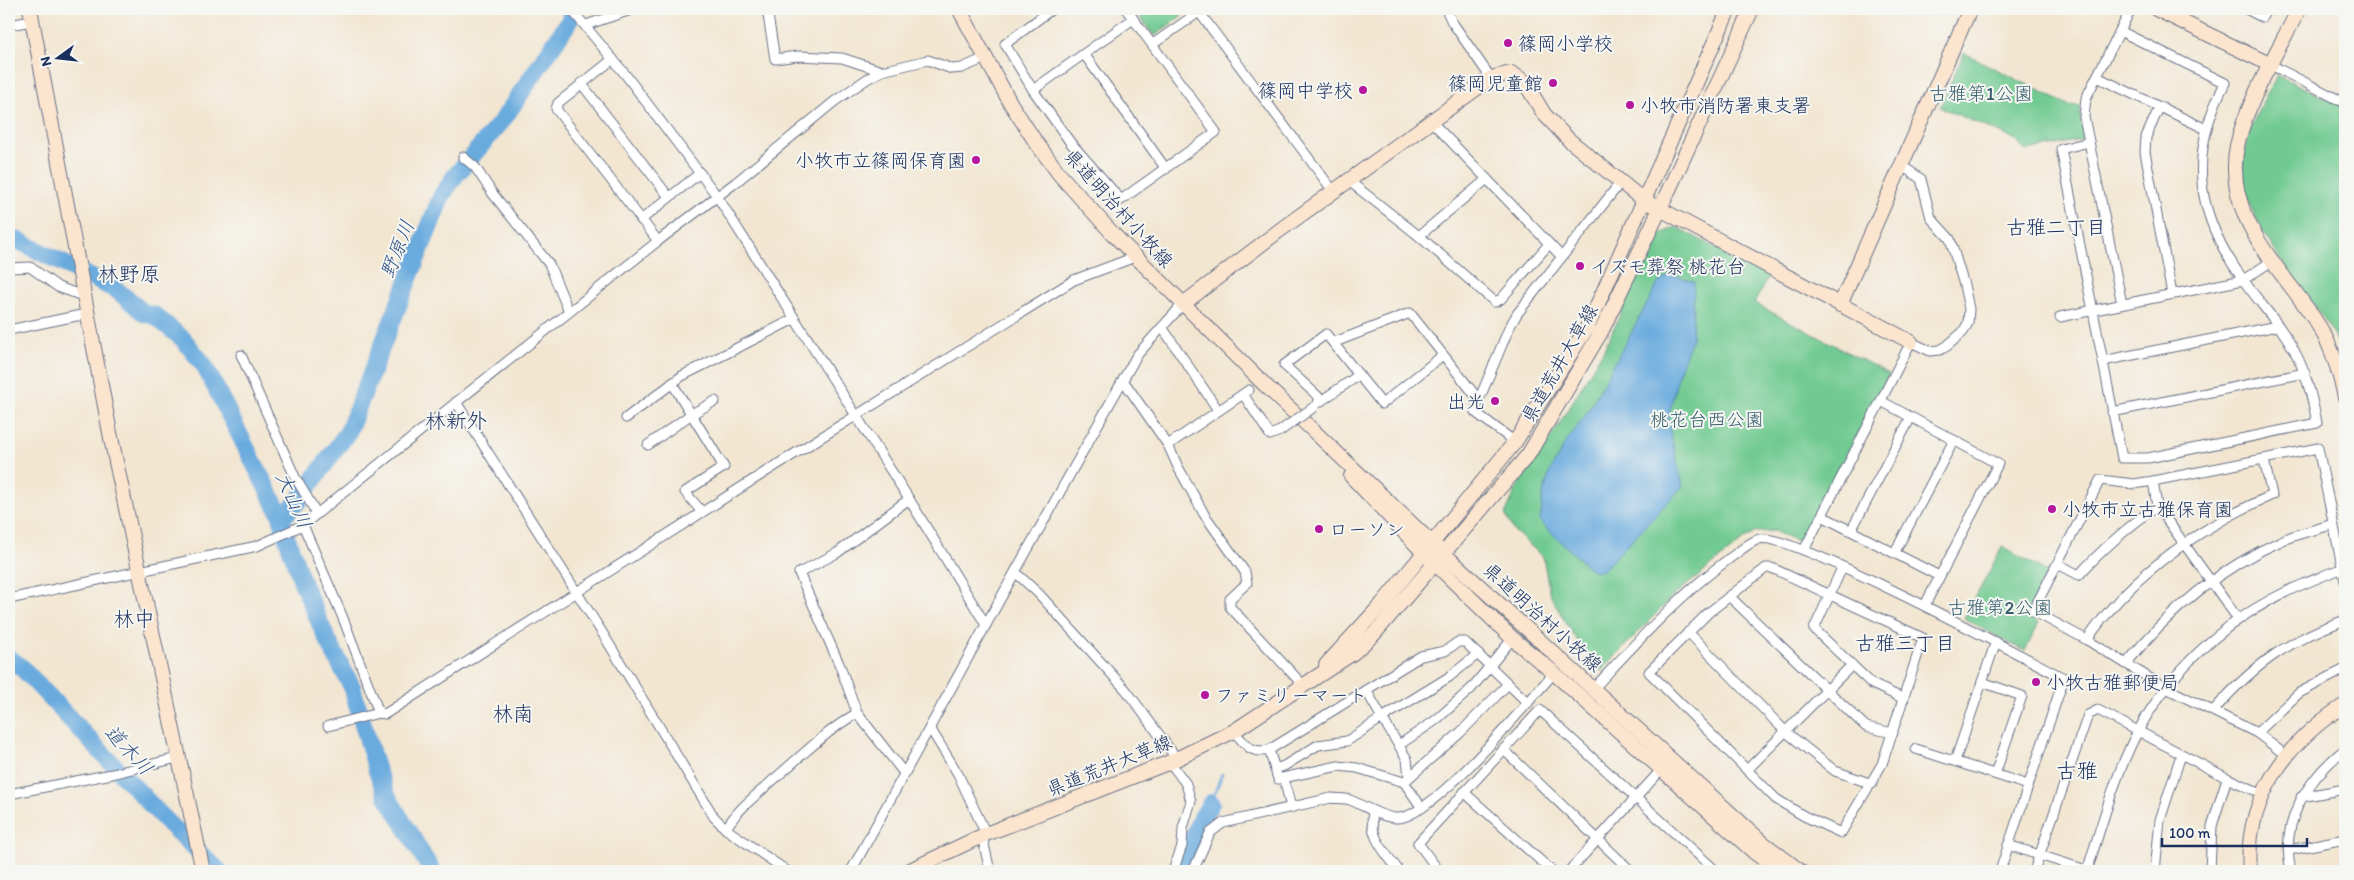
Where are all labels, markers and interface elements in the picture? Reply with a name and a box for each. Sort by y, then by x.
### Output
north arrow [32,32,82,82]
place label: 篠岡小学校 [1518,32,1613,55]
marker: 篠岡小学校 [1502,37,1514,49]
text: N [36,54,55,68]
place label: 篠岡児童館 [1448,72,1543,95]
marker: 篠岡児童館 [1547,77,1559,89]
place label: 篠岡中学校 [1258,79,1353,102]
park label: 古雅第1公園 [1929,82,2033,105]
marker: 篠岡中学校 [1357,84,1369,96]
place label: 小牧市消防署東支署 [1640,94,1811,117]
marker: 小牧市消防署東支署 [1624,99,1636,111]
street label: 県道明治村小牧線 [1059,144,1178,273]
place label: 小牧市立篠岡保育園 [795,149,966,172]
marker: 小牧市立篠岡保育園 [970,154,982,166]
district label: 古雅二丁目 [2006,215,2106,239]
water label: 野原川 [375,217,419,281]
place label: イズモ葬祭 桃花台 [1590,255,1746,278]
marker: イズモ葬祭 桃花台 [1574,260,1586,272]
district label: 林野原 [98,261,161,286]
street label: 県道荒井大草線 [1516,300,1603,427]
place label: 出光 [1447,390,1485,413]
marker: 出光 [1489,395,1501,407]
district label: 林新外 [425,408,488,433]
park label: 桃花台西公園 [1650,408,1764,431]
water label: 大山川 [271,468,317,532]
place label: 小牧市立古雅保育園 [2062,498,2233,521]
marker: 小牧市立古雅保育園 [2046,503,2058,515]
place label: ローソン [1329,518,1405,541]
marker: ローソン [1313,523,1325,535]
street label: 県道明治村小牧線 [1478,558,1607,677]
park label: 古雅第2公園 [1948,596,2053,619]
district label: 林中 [113,606,155,631]
district label: 古雅三丁目 [1855,631,1955,655]
place label: 小牧古雅郵便局 [2046,671,2179,694]
marker: 小牧古雅郵便局 [2030,676,2042,688]
place label: ファミリーマート [1215,684,1367,707]
marker: ファミリーマート [1199,689,1211,701]
district label: 林南 [492,701,534,726]
water label: 道木川 [100,720,158,780]
street label: 県道荒井大草線 [1043,730,1175,801]
district label: 古雅 [2056,758,2098,783]
scale bar [2162,815,2306,847]
text: 100 m [2169,824,2211,842]

